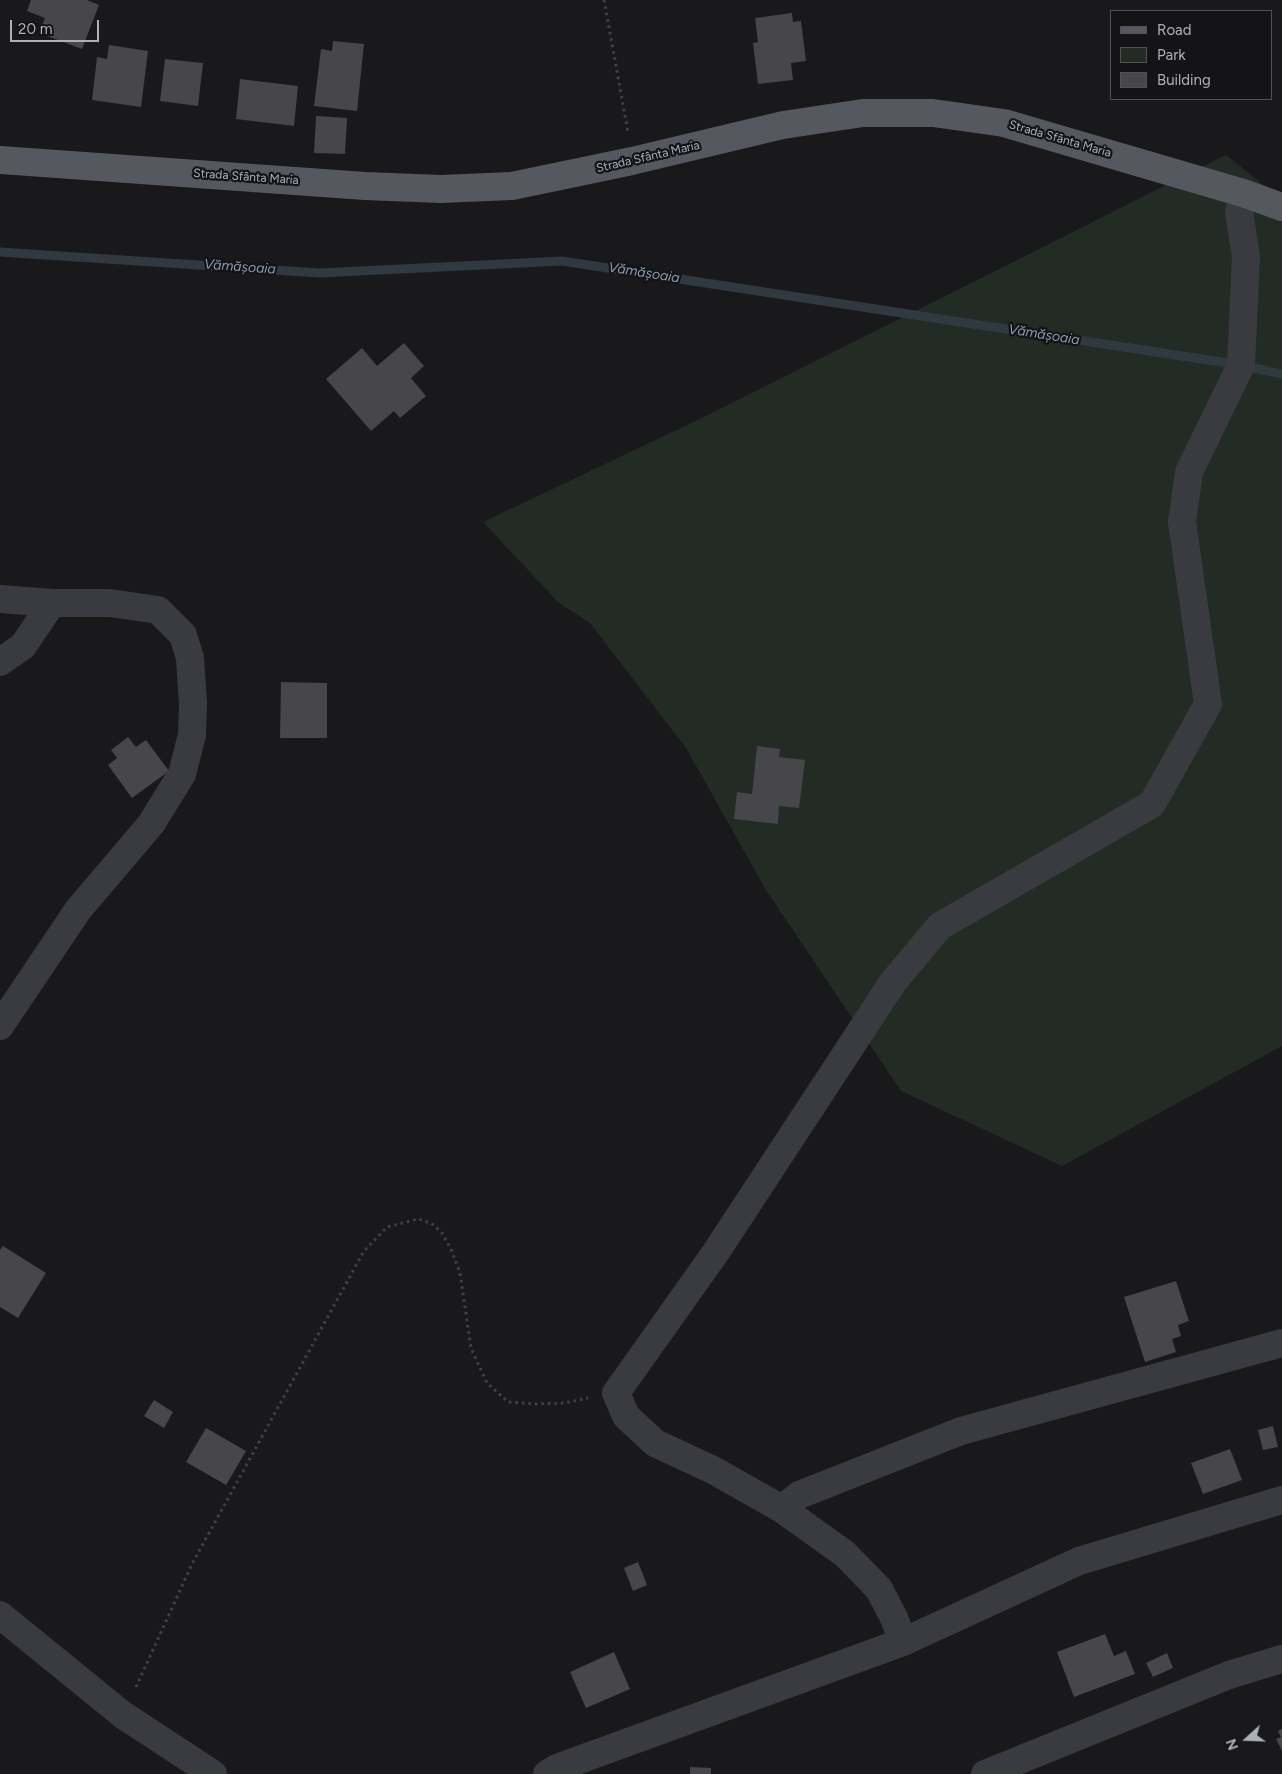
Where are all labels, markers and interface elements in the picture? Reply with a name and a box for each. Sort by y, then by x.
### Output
scale bar [12,10,101,42]
legend [1110,10,1272,100]
text: 20 m [18,20,52,38]
text: Road [1157,21,1192,39]
text: Park [1157,46,1186,64]
text: Building [1157,71,1211,89]
street label: Strada Sfânta Maria [1007,118,1113,160]
street label: Strada Sfânta Maria [595,138,701,176]
street label: Strada Sfânta Maria [193,166,299,188]
water label: Vămășoaia [204,256,276,278]
water label: Vămășoaia [607,259,681,287]
water label: Vămășoaia [1007,321,1081,349]
north arrow [1222,1714,1272,1764]
text: N [1223,1736,1242,1752]

